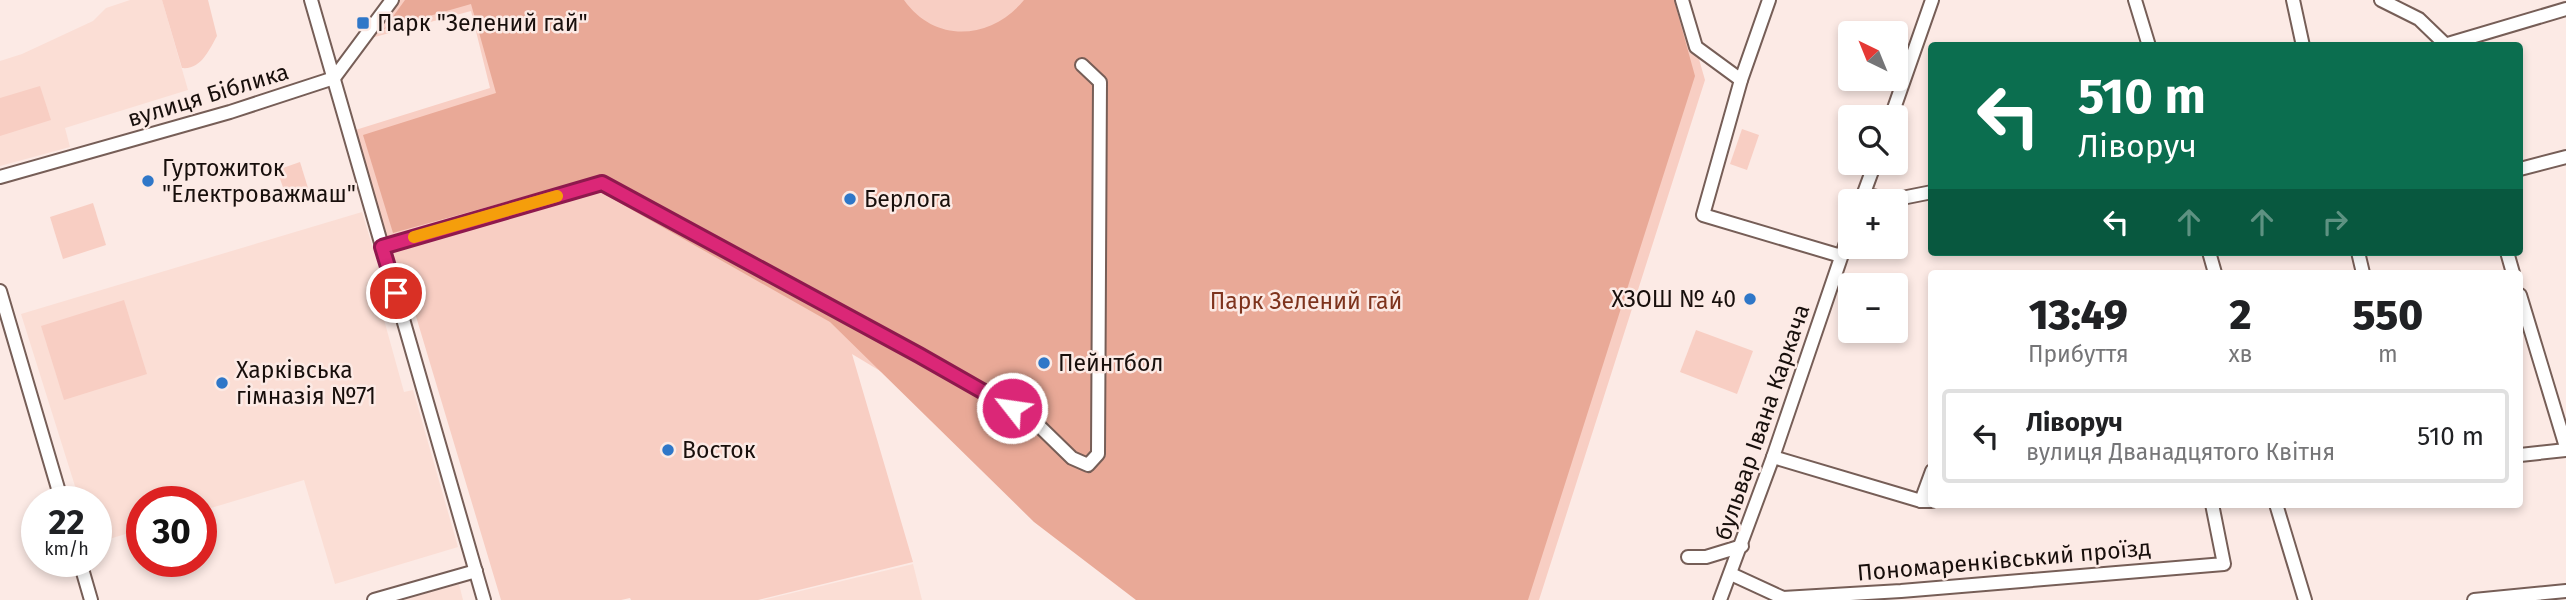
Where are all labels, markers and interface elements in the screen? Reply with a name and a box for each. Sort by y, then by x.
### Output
place label: Парк "Зелений гай" [377,9,588,37]
marker: Парк "Зелений гай" [355,15,371,31]
north arrow [1838,21,1908,91]
map controls [1838,21,1908,343]
street label: вулиця Біблика [124,57,292,133]
text: 510 m [2078,67,2206,126]
icon: left [1963,70,2054,161]
button: search [1838,105,1908,175]
text: Ліворуч [2078,127,2197,165]
place label: Гуртожиток "Електроважмаш" [162,154,356,208]
marker: Гуртожиток "Електроважмаш" [140,173,156,189]
place label: Берлога [864,185,951,213]
button: + [1838,189,1908,259]
marker: Берлога [842,191,858,207]
icon: left [2097,203,2135,241]
icon: ahead [2170,203,2208,241]
icon: ahead [2243,203,2281,241]
icon: right [2316,203,2354,241]
pin [366,263,426,323]
button: − [1838,273,1908,343]
icon: arrive [377,274,415,312]
place label: ХЗОШ № 40 [1612,285,1736,313]
park label: Парк Зелений гай [1210,287,1402,315]
text: 13:49 [2029,290,2128,340]
text: 2 [2230,290,2252,340]
text: 550 [2352,290,2423,340]
marker: ХЗОШ № 40 [1742,291,1758,307]
street label: бульвар Івана Каркача [1708,300,1816,544]
text: Прибуття [2028,340,2129,368]
text: хв [2228,340,2253,368]
text: m [2378,340,2398,368]
place label: Пейнтбол [1058,349,1163,377]
marker: Пейнтбол [1036,355,1052,371]
place label: Харківська гімназія №71 [236,356,376,410]
position arrow [975,371,1049,445]
marker: Харківська гімназія №71 [214,375,230,391]
text: Ліворуч [2026,407,2123,438]
icon: left [1967,417,2005,455]
text: 510 m [2417,421,2484,452]
place label: Восток [682,436,756,464]
text: вулиця Дванадцятого Квітня [2026,438,2335,466]
marker: Восток [660,442,676,458]
speed limit sign: 30 [126,486,217,577]
text: 22 [48,501,85,543]
street label: Пономаренківський проїзд [1856,533,2152,587]
text: km/h [44,538,89,560]

